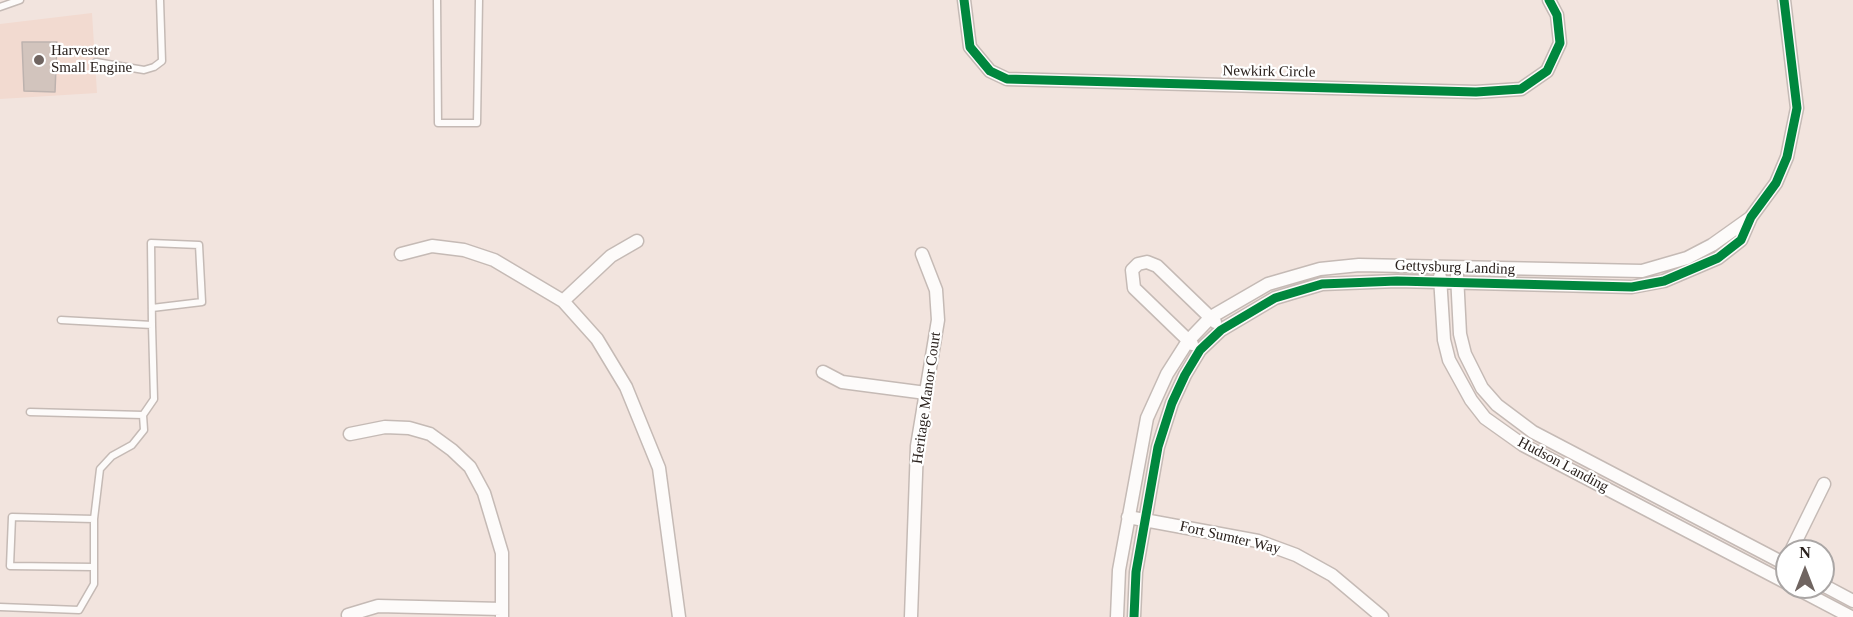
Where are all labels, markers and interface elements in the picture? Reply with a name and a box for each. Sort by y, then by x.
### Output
place label: Harvester Small Engine [51,42,132,77]
marker: Harvester Small Engine [32,53,46,67]
street label: Newkirk Circle [1222,62,1316,82]
street label: Gettysburg Landing [1395,257,1515,279]
street label: Heritage Manor Court [909,331,945,465]
street label: Hudson Landing [1514,433,1612,497]
street label: Fort Sumter Way [1178,518,1282,558]
north arrow [1775,539,1835,599]
text: N [1799,544,1811,561]

